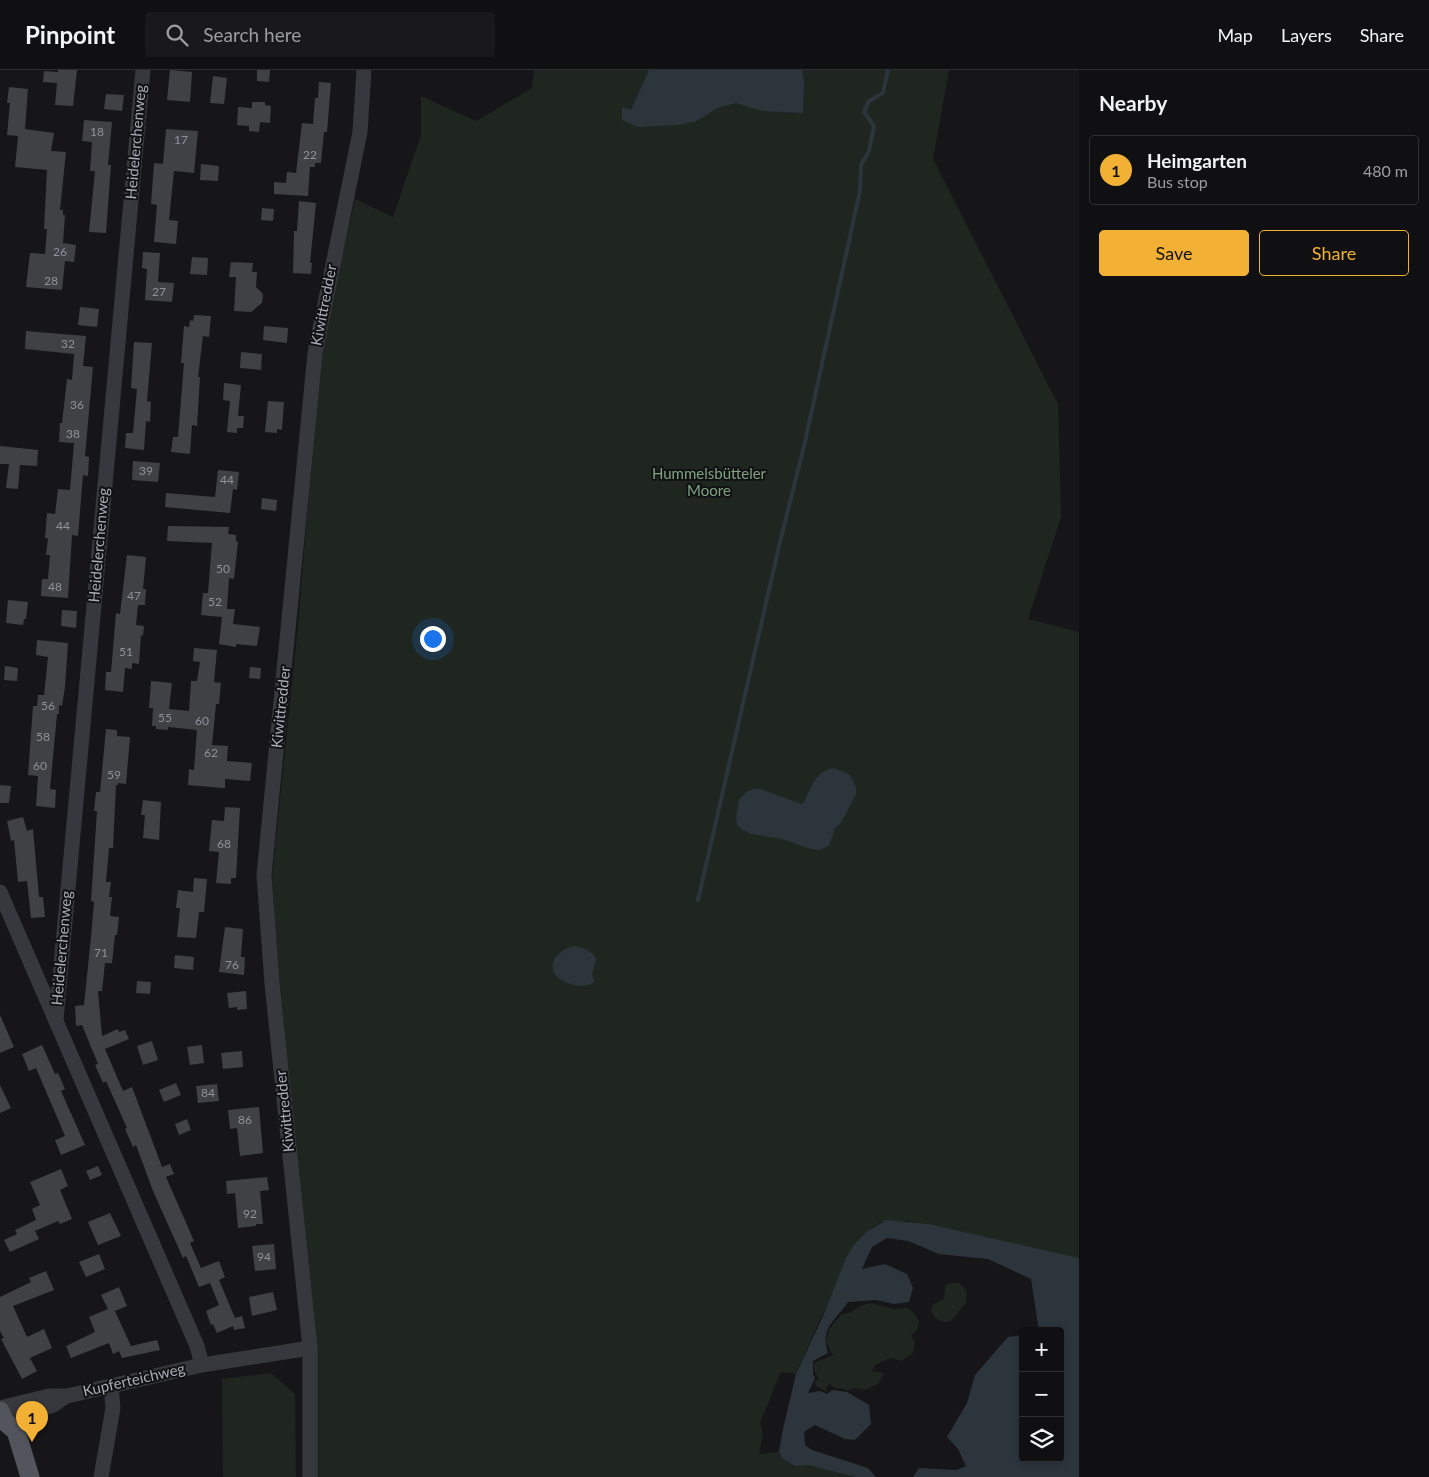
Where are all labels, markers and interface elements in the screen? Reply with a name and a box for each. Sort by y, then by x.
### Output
search box [145,12,495,57]
text: Pinpoint [25,20,115,49]
icon: search [163,21,191,49]
text: Search here [203,23,301,46]
text: Map [1217,24,1253,46]
text: Layers [1281,24,1332,46]
text: Share [1360,24,1404,46]
street label: Heidelerchenweg [121,84,149,200]
text: Nearby [1099,90,1167,115]
house number: 18 [90,124,104,139]
house number: 17 [174,132,188,147]
house number: 22 [303,147,317,162]
text: Heimgarten [1147,149,1247,172]
text: 1 [1111,161,1121,180]
text: 480 m [1363,161,1408,180]
text: Bus stop [1147,172,1208,191]
button: Save [1099,230,1249,276]
button: Share [1259,230,1409,276]
house number: 26 [53,244,67,259]
street label: Kiwittredder [306,262,340,347]
house number: 28 [44,273,58,288]
house number: 27 [152,284,166,299]
house number: 32 [61,336,75,351]
house number: 36 [70,397,84,412]
house number: 38 [66,426,80,441]
house number: 39 [139,463,153,478]
park label: Hummelsbütteler Moore [652,464,767,499]
house number: 44 [220,472,234,487]
street label: Heidelerchenweg [84,487,112,603]
house number: 44 [56,518,70,533]
house number: 50 [216,561,230,576]
house number: 48 [48,579,62,594]
house number: 47 [127,588,141,603]
house number: 52 [208,594,222,609]
your location [420,626,446,652]
house number: 51 [119,644,133,659]
street label: Kiwittredder [267,664,293,749]
house number: 56 [41,698,55,713]
house number: 55 [158,710,172,725]
house number: 60 [195,713,209,728]
house number: 58 [36,729,50,744]
house number: 62 [204,745,218,760]
house number: 60 [33,758,47,773]
house number: 59 [107,767,121,782]
house number: 68 [217,836,231,851]
street label: Heidelerchenweg [47,890,75,1006]
house number: 71 [94,945,108,960]
house number: 76 [225,957,239,972]
street label: Kiwittredder [271,1069,297,1153]
house number: 84 [201,1085,215,1100]
house number: 86 [238,1112,252,1127]
house number: 92 [243,1206,257,1221]
house number: 94 [257,1249,271,1264]
map controls [1019,1327,1064,1462]
button: + [1019,1327,1064,1372]
street label: Kupferteichweg [81,1358,187,1400]
button: − [1019,1372,1064,1417]
pin: 1 [16,1401,48,1442]
button: layers [1019,1417,1064,1462]

